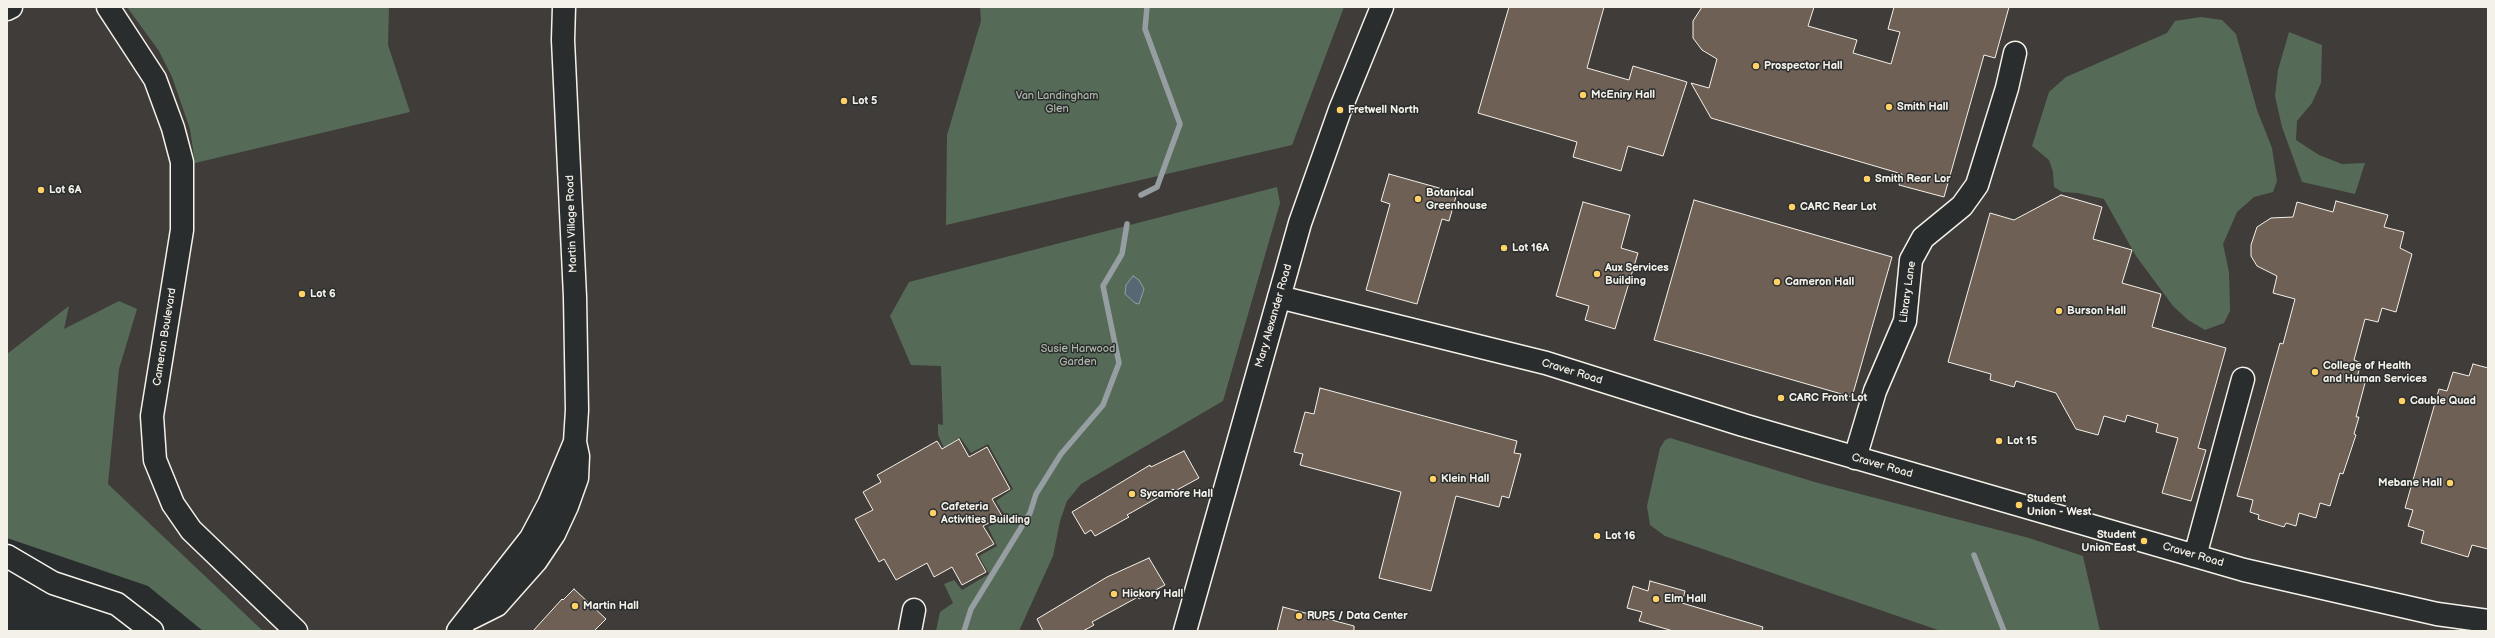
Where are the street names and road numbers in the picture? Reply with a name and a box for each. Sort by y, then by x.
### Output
street label: Martin Village Road [564,175,580,273]
street label: Library Lane [1897,260,1919,324]
street label: Mary Alexander Road [1253,263,1295,369]
street label: Cameron Boulevard [151,287,179,387]
street label: Craver Road [1540,356,1604,388]
street label: Craver Road [1850,451,1914,481]
street label: Craver Road [2161,540,2225,570]

